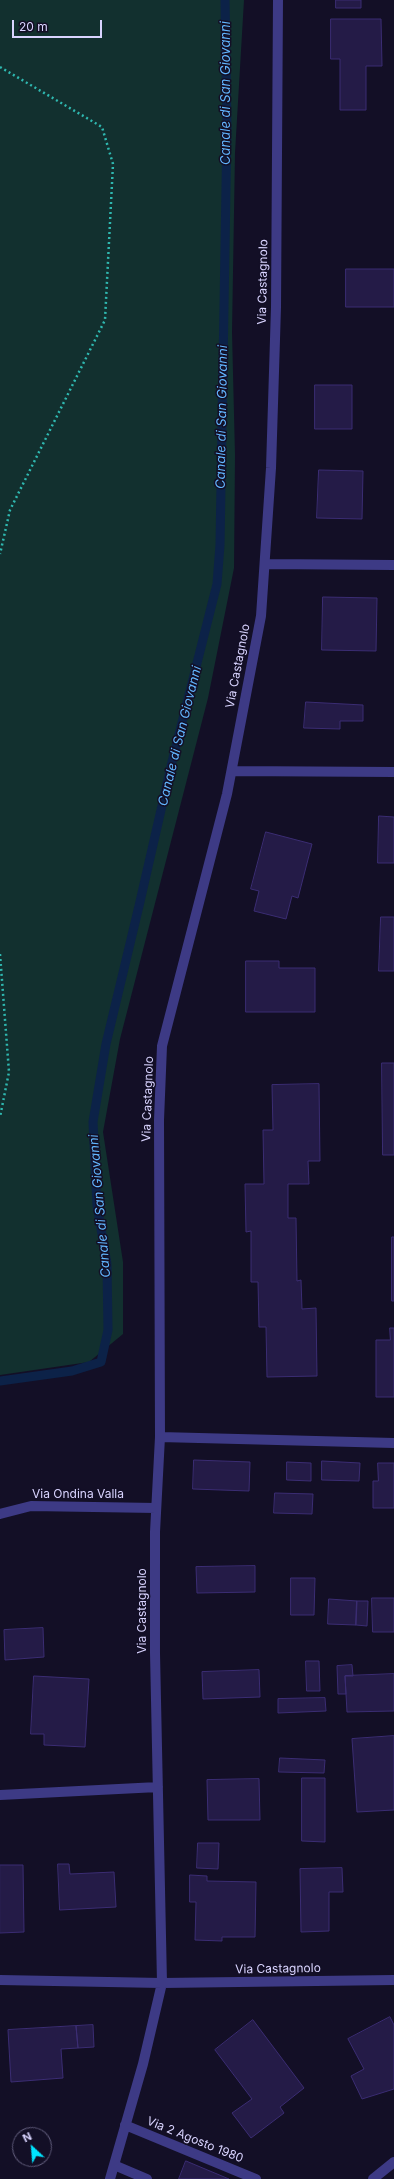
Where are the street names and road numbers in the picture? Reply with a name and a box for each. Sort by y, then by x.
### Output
street label: Via Castagnolo [255,239,271,325]
street label: Via Castagnolo [223,623,253,709]
street label: Via Castagnolo [139,1056,157,1142]
street label: Via Ondina Valla [32,1487,124,1501]
street label: Via Castagnolo [135,1568,149,1654]
street label: Via Castagnolo [235,1961,321,1977]
street label: Via 2 Agosto 1980 [145,2114,245,2166]

